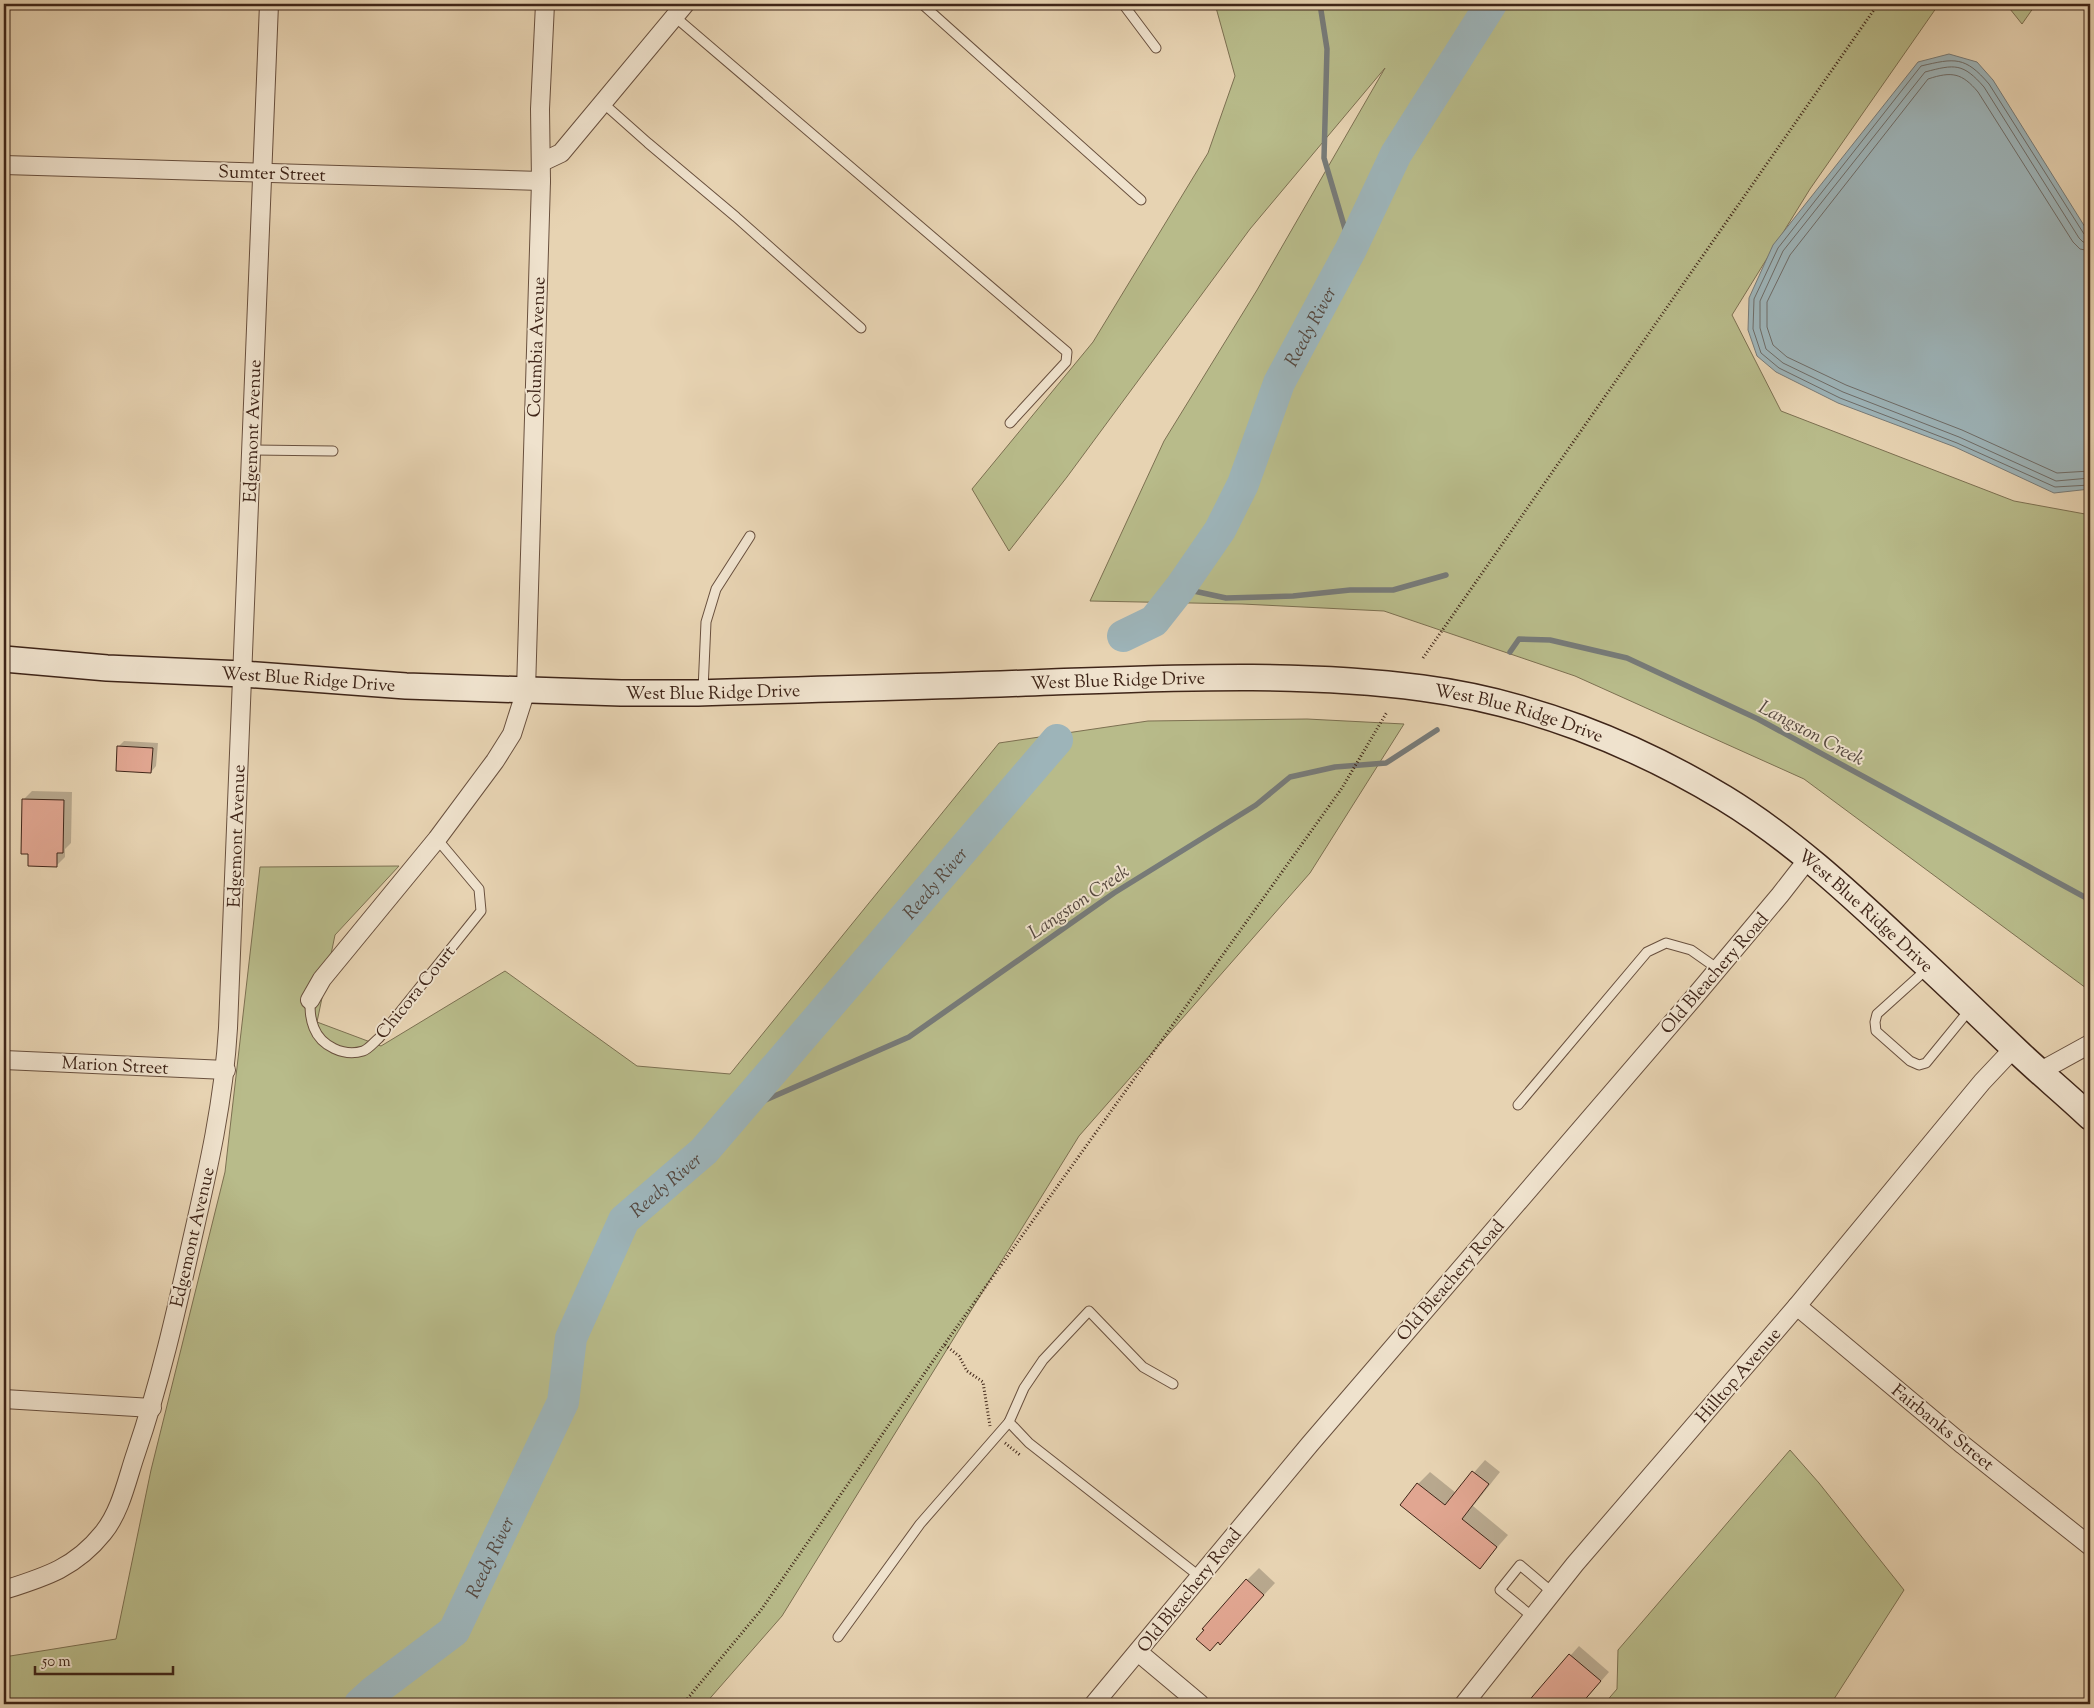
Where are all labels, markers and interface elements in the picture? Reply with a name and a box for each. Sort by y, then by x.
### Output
street label: Sumter Street [218,160,326,190]
street label: Columbia Avenue [523,276,553,418]
water label: Reedy River [1279,282,1344,372]
street label: Edgemont Avenue [239,359,269,503]
street label: West Blue Ridge Drive [221,662,396,700]
street label: West Blue Ridge Drive [1030,667,1205,698]
street label: West Blue Ridge Drive [626,679,801,708]
street label: West Blue Ridge Drive [1432,679,1607,751]
water label: Langston Creek [1753,695,1869,774]
street label: Edgemont Avenue [223,764,253,908]
water label: Reedy River [898,842,975,926]
street label: West Blue Ridge Drive [1791,844,1938,980]
water label: Langston Creek [1024,859,1136,947]
street label: Old Bleachery Road [1655,908,1776,1041]
street label: Chicora Court [371,941,463,1046]
street label: Marion Street [61,1051,169,1083]
water label: Reedy River [625,1147,709,1225]
street label: Edgemont Avenue [165,1165,223,1310]
street label: Old Bleachery Road [1391,1215,1512,1348]
street label: Hilltop Avenue [1691,1323,1788,1430]
street label: Fairbanks Street [1885,1379,1999,1478]
water label: Reedy River [460,1513,523,1603]
street label: Old Bleachery Road [1132,1523,1249,1659]
scale bar [35,1643,172,1675]
text: 50 m [41,1652,71,1673]

